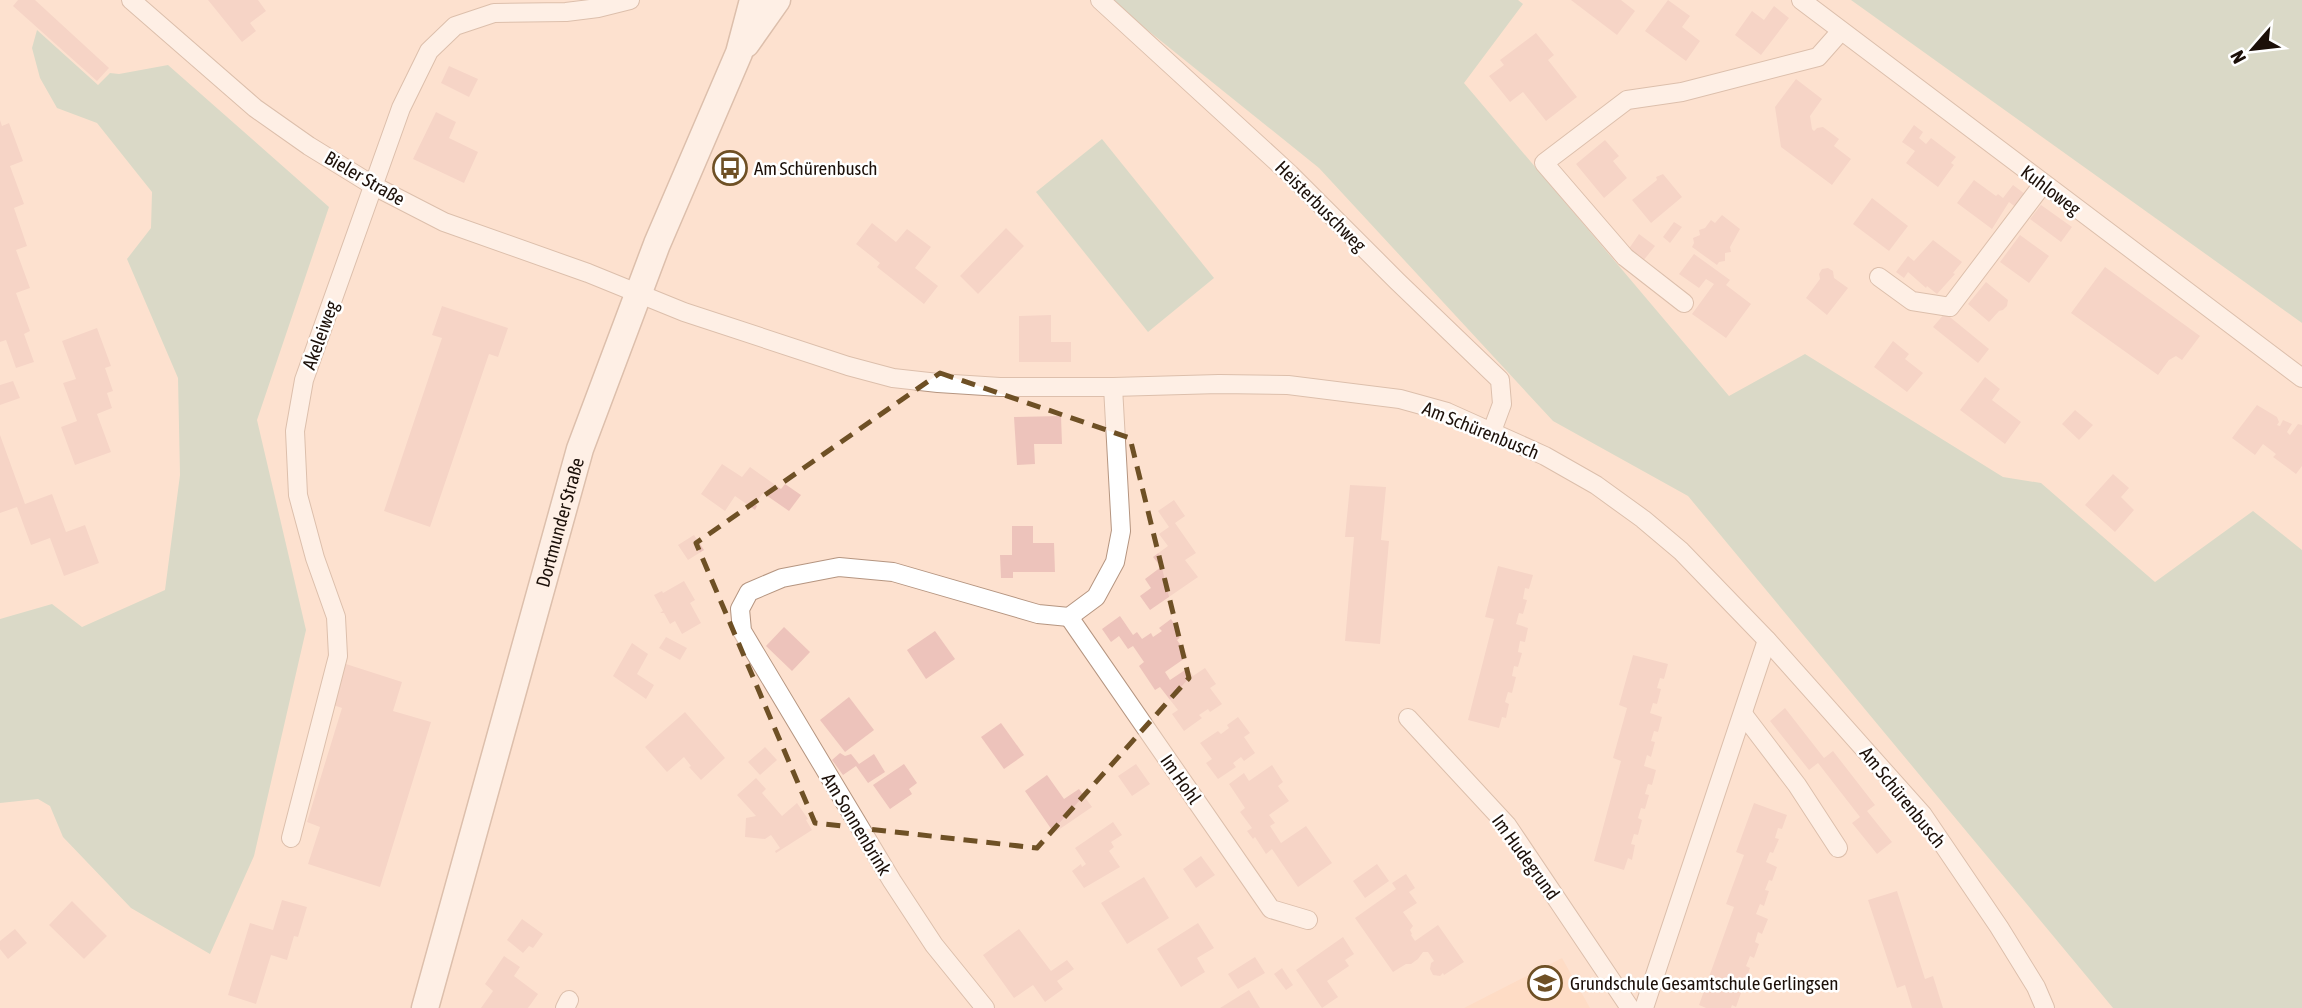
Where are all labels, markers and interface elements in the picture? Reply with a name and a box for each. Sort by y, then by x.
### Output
north arrow [2218,14,2288,84]
text: N [2226,47,2250,67]
street label: Bieler Straße [321,146,409,210]
bus stop icon: Am Schürenbusch [711,149,749,187]
street label: Heisterbuschweg [1271,156,1372,257]
place label: Am Schürenbusch [754,157,878,179]
street label: Kuhloweg [2017,160,2086,220]
street label: Akeleiweg [297,297,343,372]
street label: Am Schürenbusch [1420,397,1542,463]
street label: Dortmunder Straße [531,455,588,590]
street label: Am Schürenbusch [1856,742,1950,852]
street label: Im Hohl [1156,750,1206,808]
street label: Am Sonnenbrink [818,769,896,880]
street label: Im Hudegrund [1488,810,1564,904]
school or university icon: Grundschule Gesamtschule Gerlingsen [1526,964,1564,1002]
place label: Grundschule Gesamtschule Gerlingsen [1570,972,1839,994]

